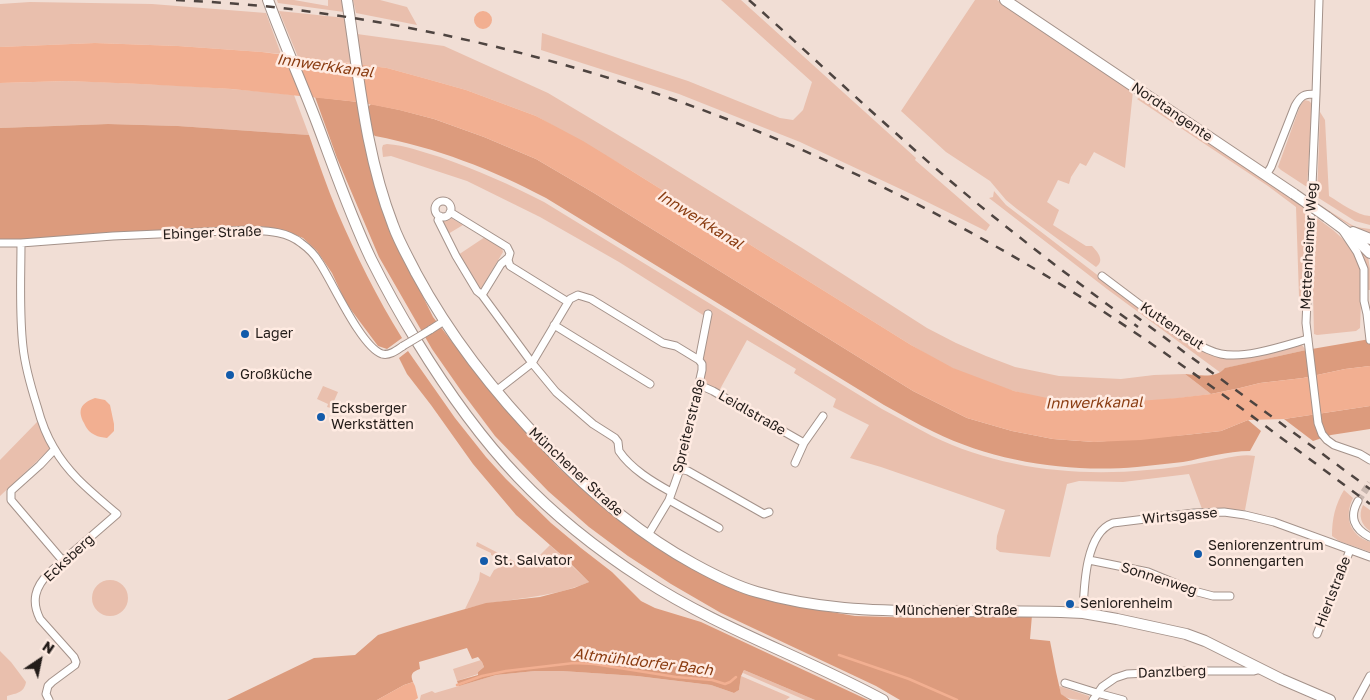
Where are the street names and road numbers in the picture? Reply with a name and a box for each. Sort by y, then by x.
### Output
street label: Nordtangente [1128,79,1216,145]
street label: Mettenheimer Weg [1297,182,1321,310]
street label: Ebinger Straße [162,223,262,243]
street label: Kuttenreut [1137,299,1207,353]
street label: Spreiterstraße [669,377,709,475]
street label: Leidlstraße [715,387,789,439]
street label: Münchener Straße [525,424,627,520]
street label: Wirtsgasse [1142,504,1218,528]
street label: Ecksberg [41,531,97,585]
street label: Hierlstraße [1312,554,1354,630]
street label: Sonnenweg [1119,559,1199,599]
street label: Münchener Straße [895,603,1017,619]
street label: Danzlberg [1137,662,1207,682]

